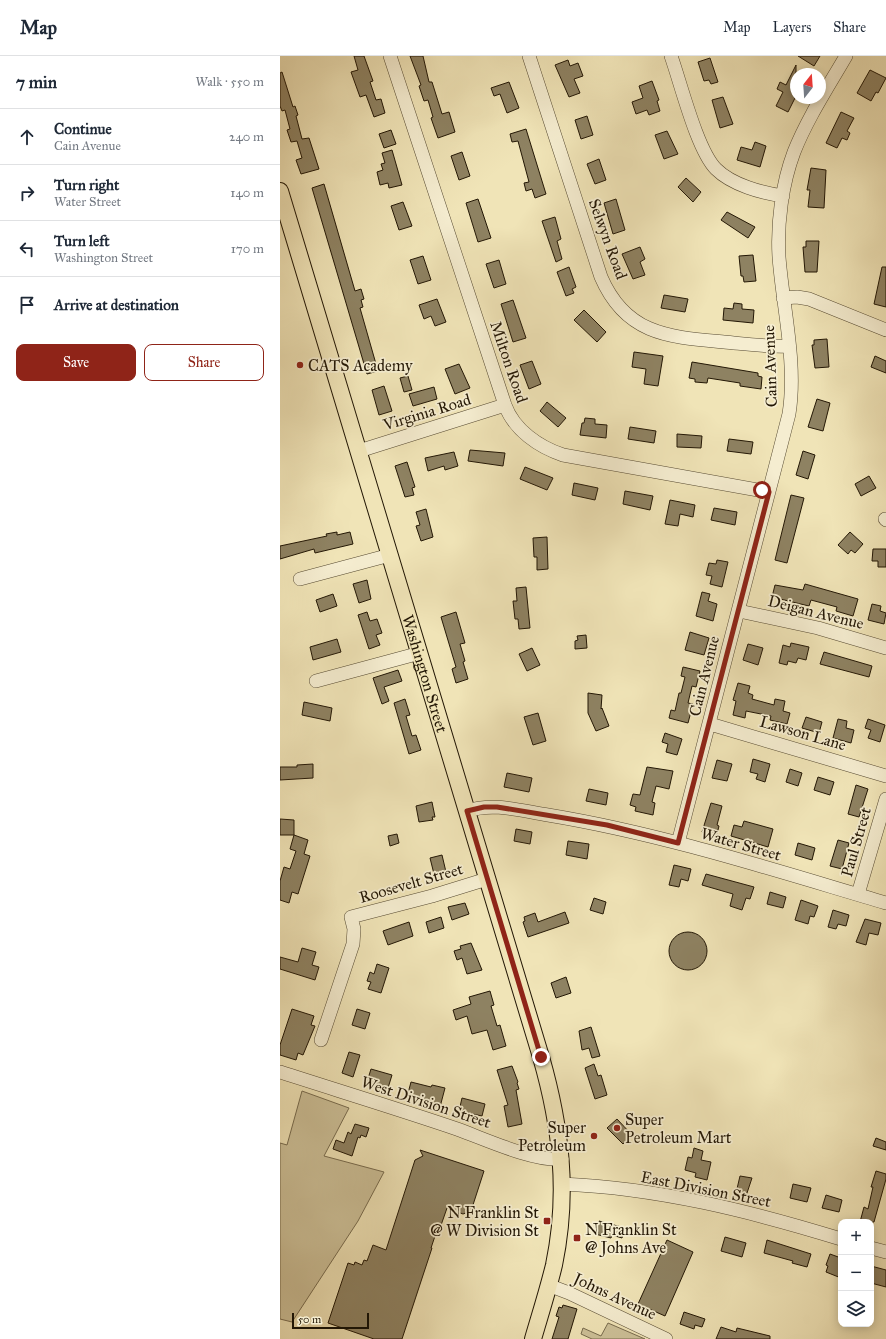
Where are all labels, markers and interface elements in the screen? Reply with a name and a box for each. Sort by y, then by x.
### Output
text: Map [20,16,57,39]
text: Map [723,19,751,36]
text: Layers [773,19,811,36]
text: Share [833,19,866,36]
north arrow [790,68,826,104]
text: 7 min [16,72,57,93]
text: Walk · 550 m [195,74,264,90]
text: Continue [54,120,112,138]
icon: ahead [16,126,38,148]
text: 240 m [229,129,264,145]
text: Cain Avenue [54,138,121,154]
text: Turn right [54,176,119,194]
icon: right [16,182,38,204]
text: 140 m [230,185,264,201]
text: Water Street [54,194,121,210]
street label: Selwyn Road [585,196,631,282]
text: Turn left [54,232,110,250]
icon: left [16,238,38,260]
text: 170 m [231,241,264,257]
text: Washington Street [54,250,153,266]
icon: arrive [16,294,38,316]
text: Arrive at destination [54,296,179,314]
street label: Milton Road [486,319,532,405]
street label: Cain Avenue [759,324,781,407]
button: Save [16,344,136,381]
button: Share [144,344,264,381]
place label: CATS Academy [308,356,413,375]
marker: CATS Academy [295,360,305,370]
street label: Virginia Road [380,390,473,436]
route start [753,481,771,499]
street label: Deigan Avenue [766,591,866,634]
street label: Washington Street [399,612,452,735]
street label: Cain Avenue [685,633,723,718]
street label: Lawson Lane [758,712,849,754]
street label: Paul Street [837,805,875,879]
street label: Water Street [699,823,784,865]
street label: Roosevelt Street [357,859,465,907]
route end [532,1048,550,1066]
street label: West Division Street [359,1072,494,1132]
place label: Super Petroleum Mart [625,1110,732,1147]
place label: Super Petroleum [518,1118,587,1155]
marker: Super Petroleum Mart [612,1123,622,1133]
marker: Super Petroleum [589,1131,599,1141]
street label: East Division Street [639,1167,773,1211]
place label: N Franklin St @ W Division St [430,1203,539,1240]
marker: N Franklin St @ W Division St [542,1216,552,1226]
map controls [838,1219,874,1327]
button: + [838,1219,874,1255]
place label: N Franklin St @ Johns Ave [585,1220,677,1258]
marker: N Franklin St @ Johns Ave [572,1233,582,1243]
button: − [838,1255,874,1291]
street label: Johns Avenue [568,1268,660,1324]
button: layers [838,1291,874,1327]
scale bar [292,1311,369,1330]
text: 50 m [298,1313,321,1326]

